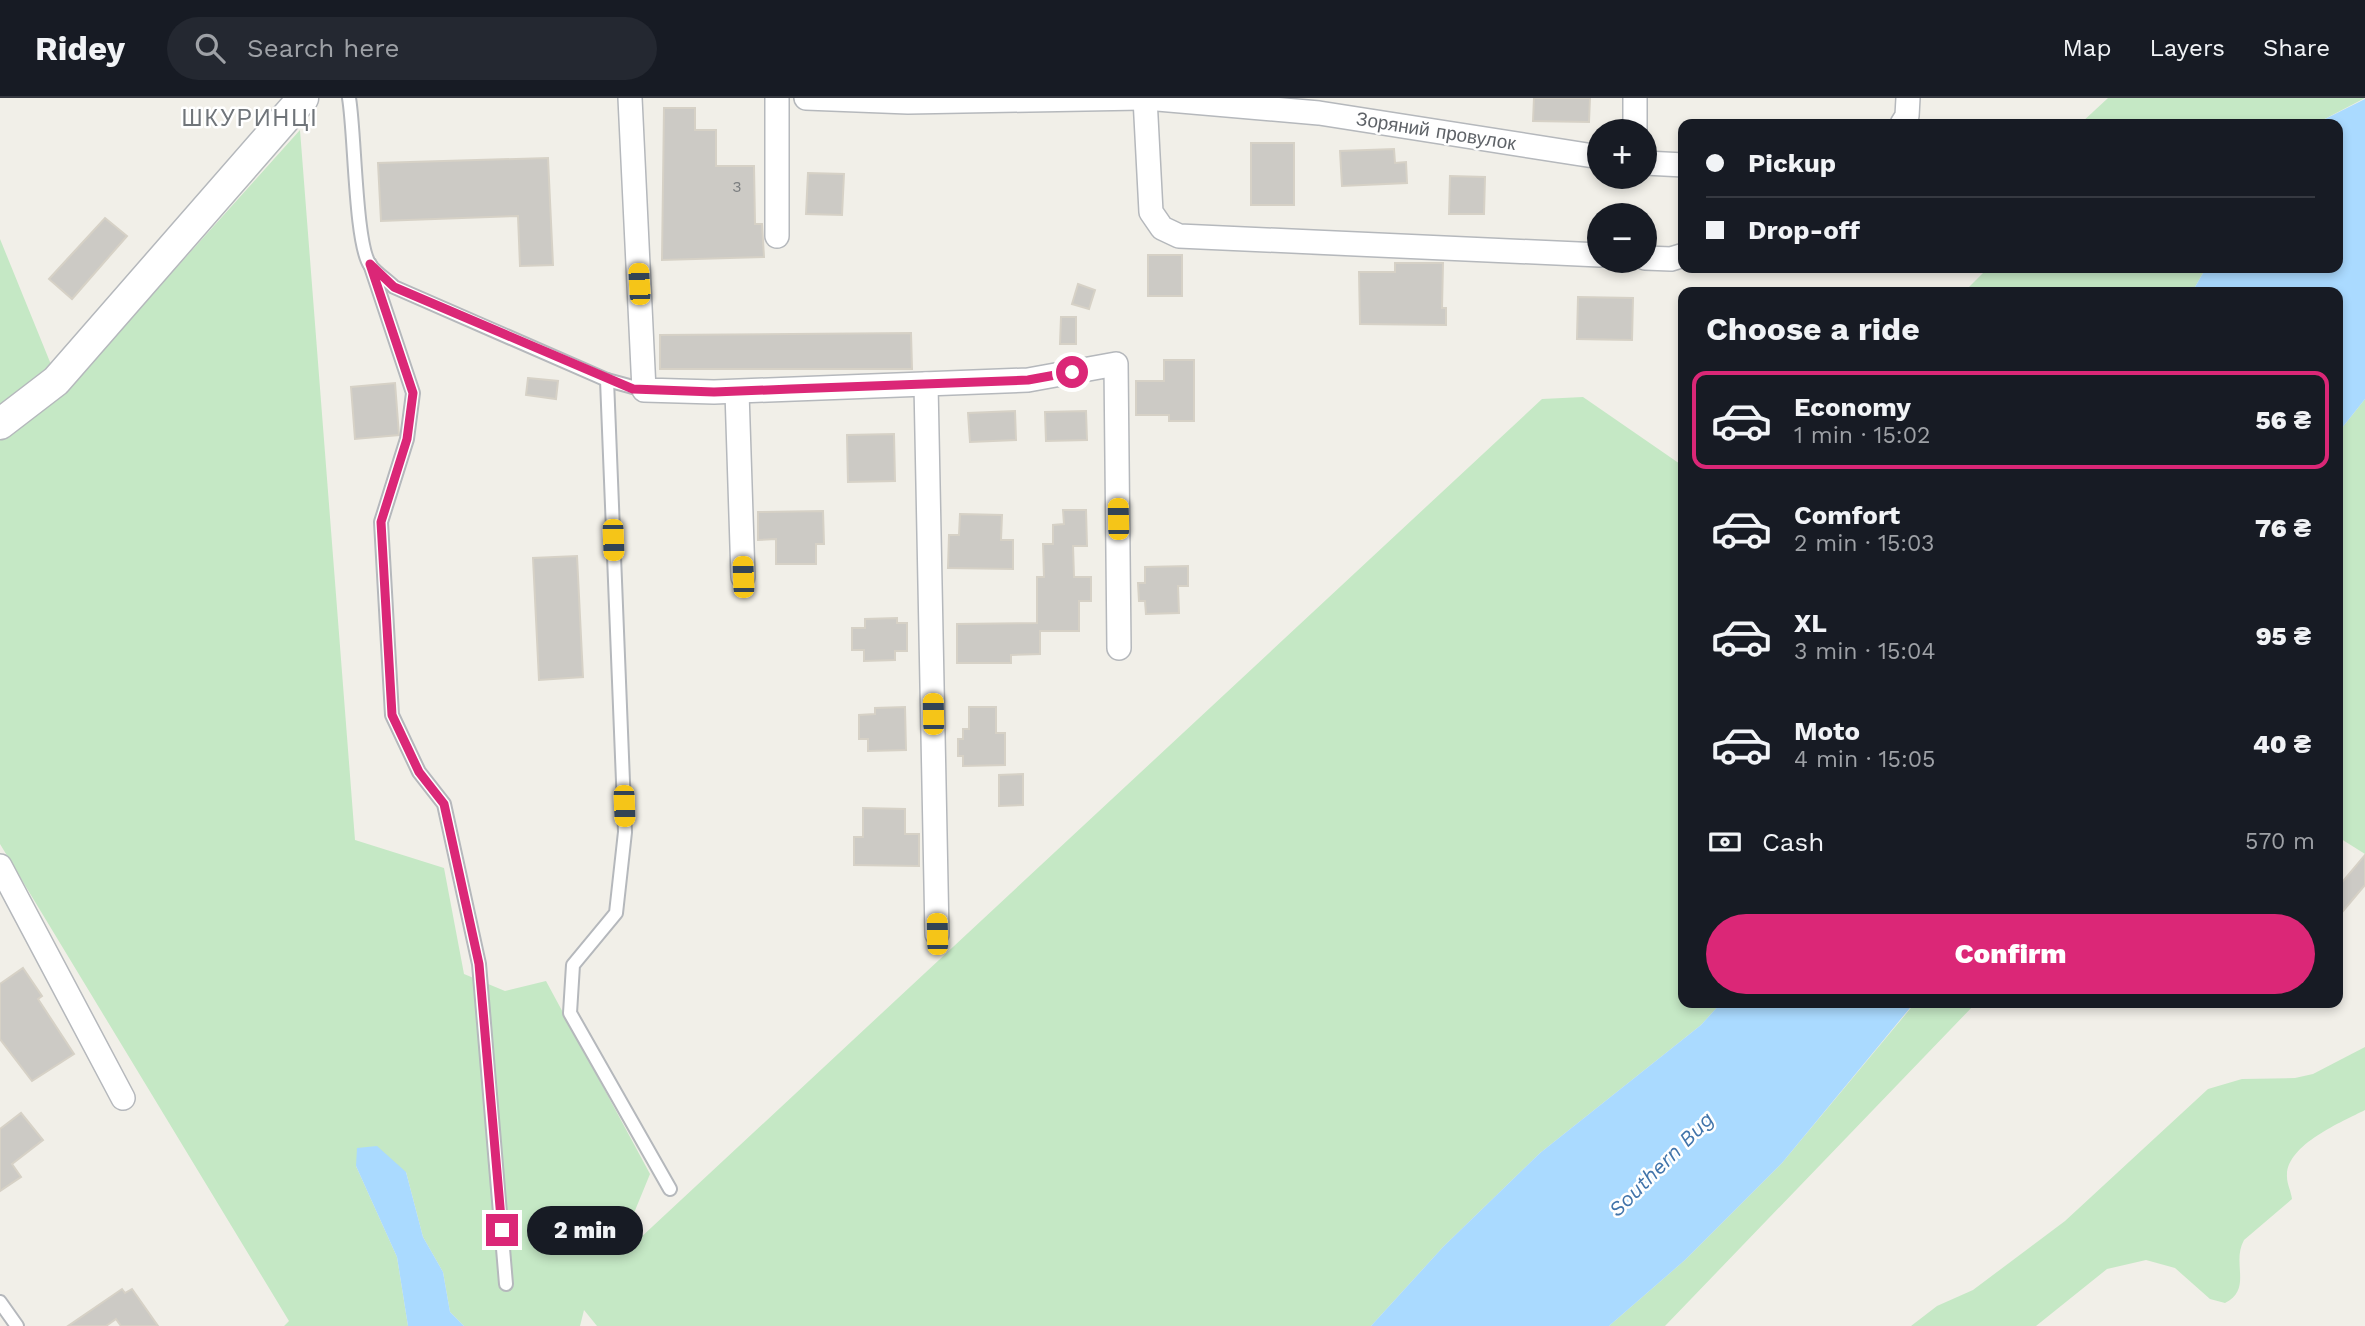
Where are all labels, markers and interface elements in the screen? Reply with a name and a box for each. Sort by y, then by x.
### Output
search box [167,17,657,80]
text: Ridey [35,29,125,68]
icon: search [191,29,229,67]
text: Search here [247,33,399,63]
text: Map [2063,34,2111,62]
text: Layers [2149,34,2225,62]
text: Share [2263,34,2330,62]
district label: ШКУРИНЦІ [181,105,319,132]
street label: Зоряний провулок [1355,107,1518,155]
map controls [1587,119,1657,273]
button: + [1587,119,1657,189]
text: Pickup [1748,148,1836,178]
house number: 3 [732,177,742,196]
button: − [1587,203,1657,273]
text: Drop-off [1748,215,1860,245]
car [628,262,651,306]
text: Choose a ride [1706,310,1920,348]
route start [1056,356,1088,388]
icon: car [1710,389,1773,452]
text: Economy [1794,392,1911,422]
text: 56 ₴ [2255,405,2311,435]
text: 1 min · 15:02 [1794,422,1930,449]
icon: car [1710,497,1773,560]
car [1108,498,1129,540]
text: Comfort [1794,500,1900,530]
text: 76 ₴ [2255,513,2311,543]
car [602,519,625,561]
text: 2 min · 15:03 [1794,530,1934,557]
car [732,556,755,598]
icon: car [1710,605,1773,668]
text: XL [1794,608,1827,638]
text: 95 ₴ [2256,621,2311,651]
text: 3 min · 15:04 [1794,638,1935,665]
car [923,693,944,735]
icon: car [1710,713,1773,776]
text: Moto [1794,716,1860,746]
text: 40 ₴ [2253,729,2311,759]
text: 4 min · 15:05 [1794,746,1935,773]
car [613,785,636,827]
icon: cash [1706,823,1744,861]
text: Cash [1762,827,1824,857]
text: 570 m [2245,828,2315,855]
car [927,913,948,955]
button: Confirm [1706,914,2315,994]
water label: Southern Bug [1603,1106,1719,1222]
callout: 2 min [526,1206,642,1254]
route end [486,1214,518,1246]
text: 2 min [554,1217,616,1244]

